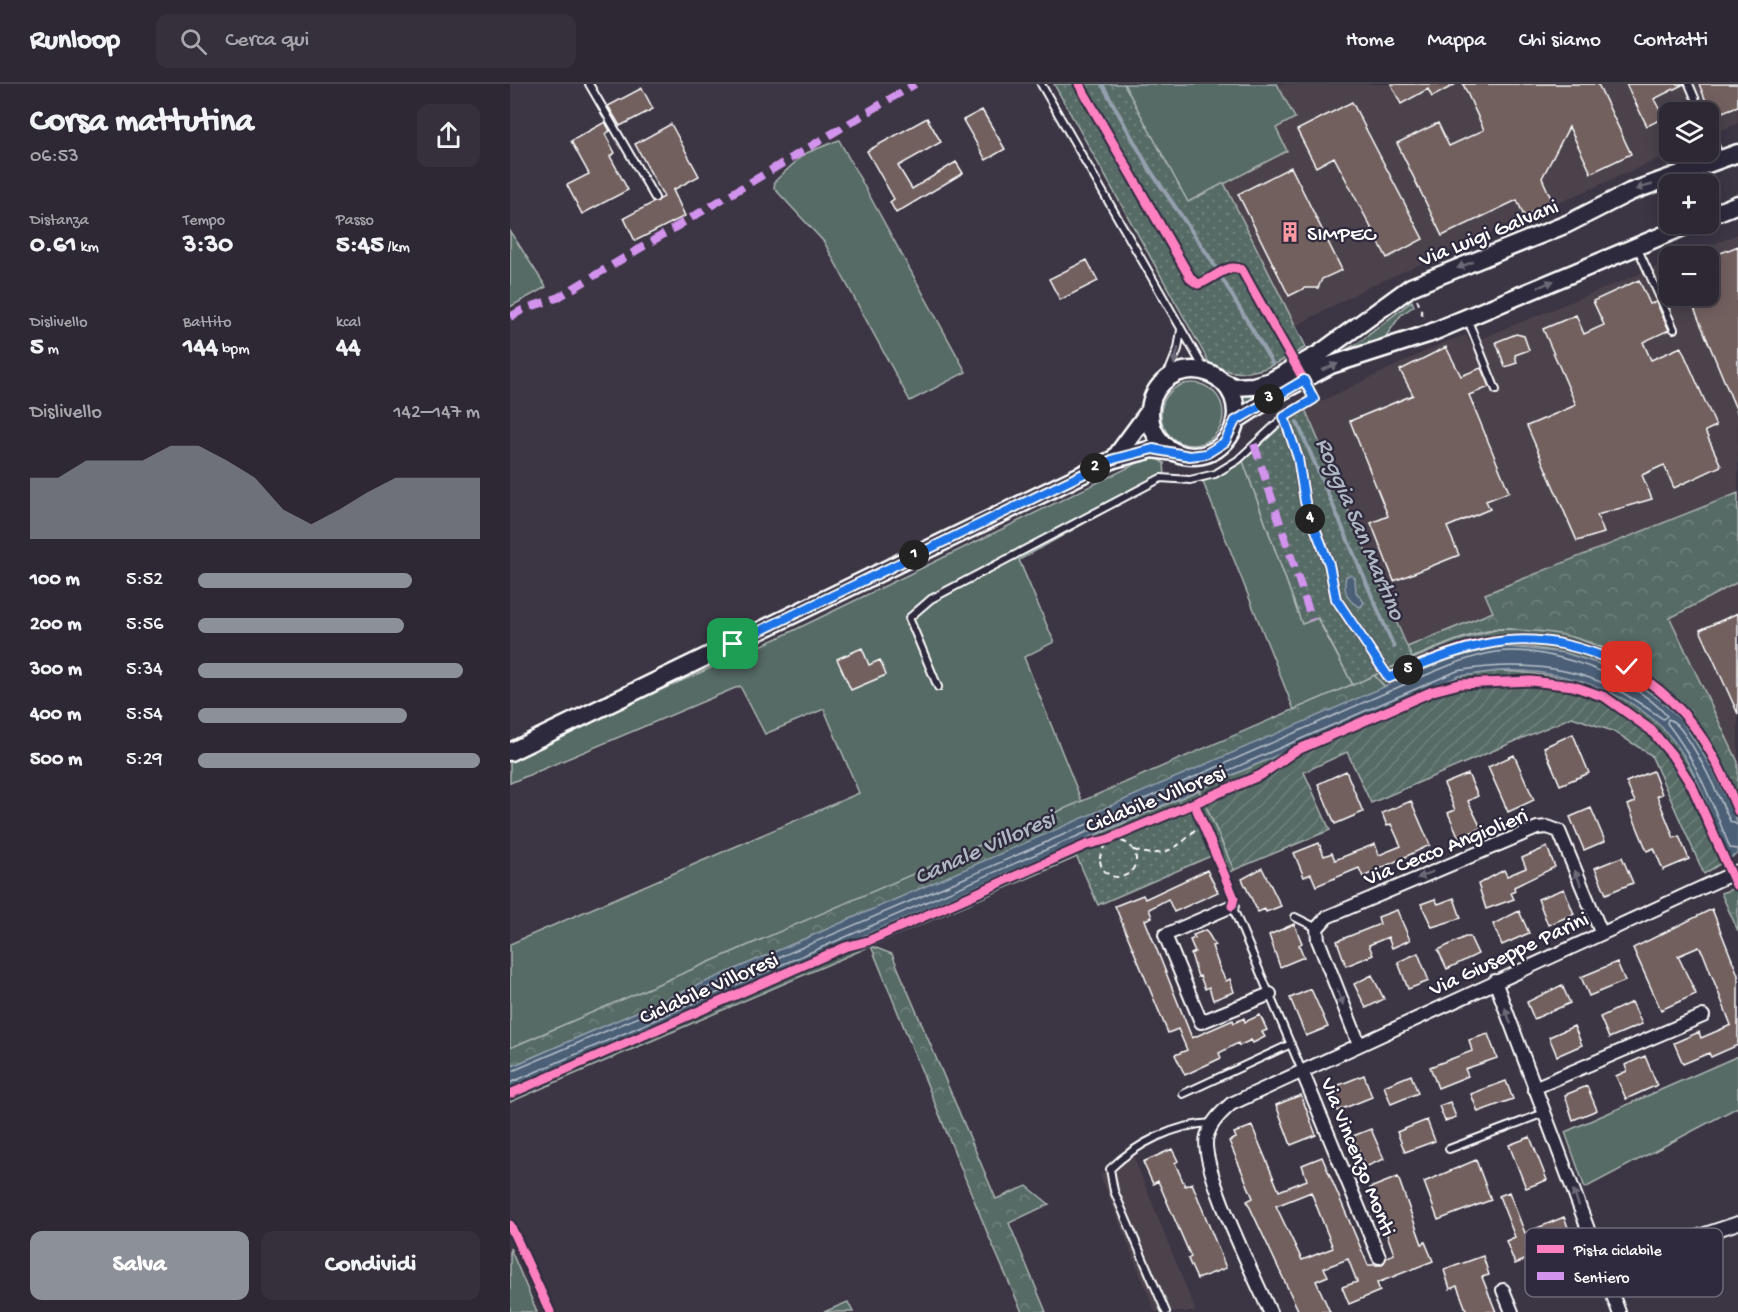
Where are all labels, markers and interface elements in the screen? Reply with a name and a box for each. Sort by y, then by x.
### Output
search box [156,14,576,68]
text: Runloop [30,25,120,58]
icon: search [177,25,210,58]
text: Cerca qui [225,28,309,54]
text: Home [1346,29,1394,54]
text: Mappa [1427,29,1486,54]
text: Chi siamo [1519,29,1601,54]
text: Contatti [1634,29,1708,54]
map controls [1659,102,1719,306]
button: layers [1659,102,1719,162]
text: Corsa mattutina [30,104,254,142]
button: share [417,104,480,167]
text: 06:53 [30,146,79,169]
button: + [1659,174,1719,234]
one-way arrow [1635,183,1653,193]
street label: Via Luigi Galvani [1415,195,1563,275]
text: Distanza [30,212,89,231]
text: Tempo [183,212,225,231]
text: Passo [336,212,374,231]
building icon: SIMPEC [1278,220,1302,244]
place label: SIMPEC [1307,223,1378,249]
text: 0.61 [30,231,77,262]
text: 3:30 [183,231,233,262]
text: 5:45 [336,231,384,262]
text: km [77,239,99,258]
text: /km [384,239,410,258]
button: − [1659,246,1719,306]
one-way arrow [1456,261,1474,270]
one-way arrow [1537,279,1555,288]
text: Dislivello [30,314,87,333]
text: Battito [183,314,231,333]
text: kcal [336,314,361,333]
text: 5 [30,333,44,364]
text: 144 [183,333,218,364]
text: 44 [336,333,361,364]
text: m [44,341,59,360]
text: bpm [218,341,250,360]
one-way arrow [1171,347,1180,365]
one-way arrow [1321,362,1339,371]
pin: 3 [1254,384,1284,414]
text: 3 [1265,389,1273,408]
text: Dislivello [30,402,102,425]
text: 142–147 m [394,402,480,425]
water label: Roggia San Martino [1307,434,1411,626]
pin: 2 [1080,453,1110,483]
text: 2 [1091,458,1099,477]
pin: 4 [1295,504,1325,534]
text: 4 [1306,509,1314,528]
pin: 1 [899,540,929,570]
text: 1 [911,545,917,564]
text: 100 m [30,569,80,592]
text: 5:52 [126,569,163,592]
text: 200 m [30,614,81,637]
text: 5:56 [126,614,163,637]
pin [707,618,758,669]
icon: arrive [716,627,749,660]
pin [1601,641,1652,692]
icon: check [1610,650,1643,683]
pin: 5 [1393,655,1423,685]
text: 300 m [30,659,82,682]
text: 5:34 [126,659,163,682]
text: 5 [1404,660,1412,679]
text: 400 m [30,704,81,727]
text: 5:54 [126,704,163,727]
text: 500 m [30,749,82,772]
text: 5:29 [126,749,163,772]
street label: Ciclabile Villoresi [1082,761,1231,841]
water label: Canale Villoresi [911,804,1063,893]
street label: Via Cecco Angiolieri [1360,804,1532,894]
one-way arrow [1573,869,1582,887]
one-way arrow [1416,871,1434,881]
street label: Via Giuseppe Parini [1425,907,1594,1004]
street label: Ciclabile Villoresi [636,947,783,1032]
one-way arrow [1336,988,1345,1006]
one-way arrow [1502,1007,1512,1025]
street label: Via Vincenzo Monti [1312,1074,1400,1240]
one-way arrow [1571,1189,1581,1207]
legend [1525,1228,1723,1297]
button: Salva [30,1231,249,1300]
button: Condividi [261,1231,480,1300]
text: Pista ciclabile [1573,1243,1663,1262]
text: Sentiero [1574,1270,1630,1289]

